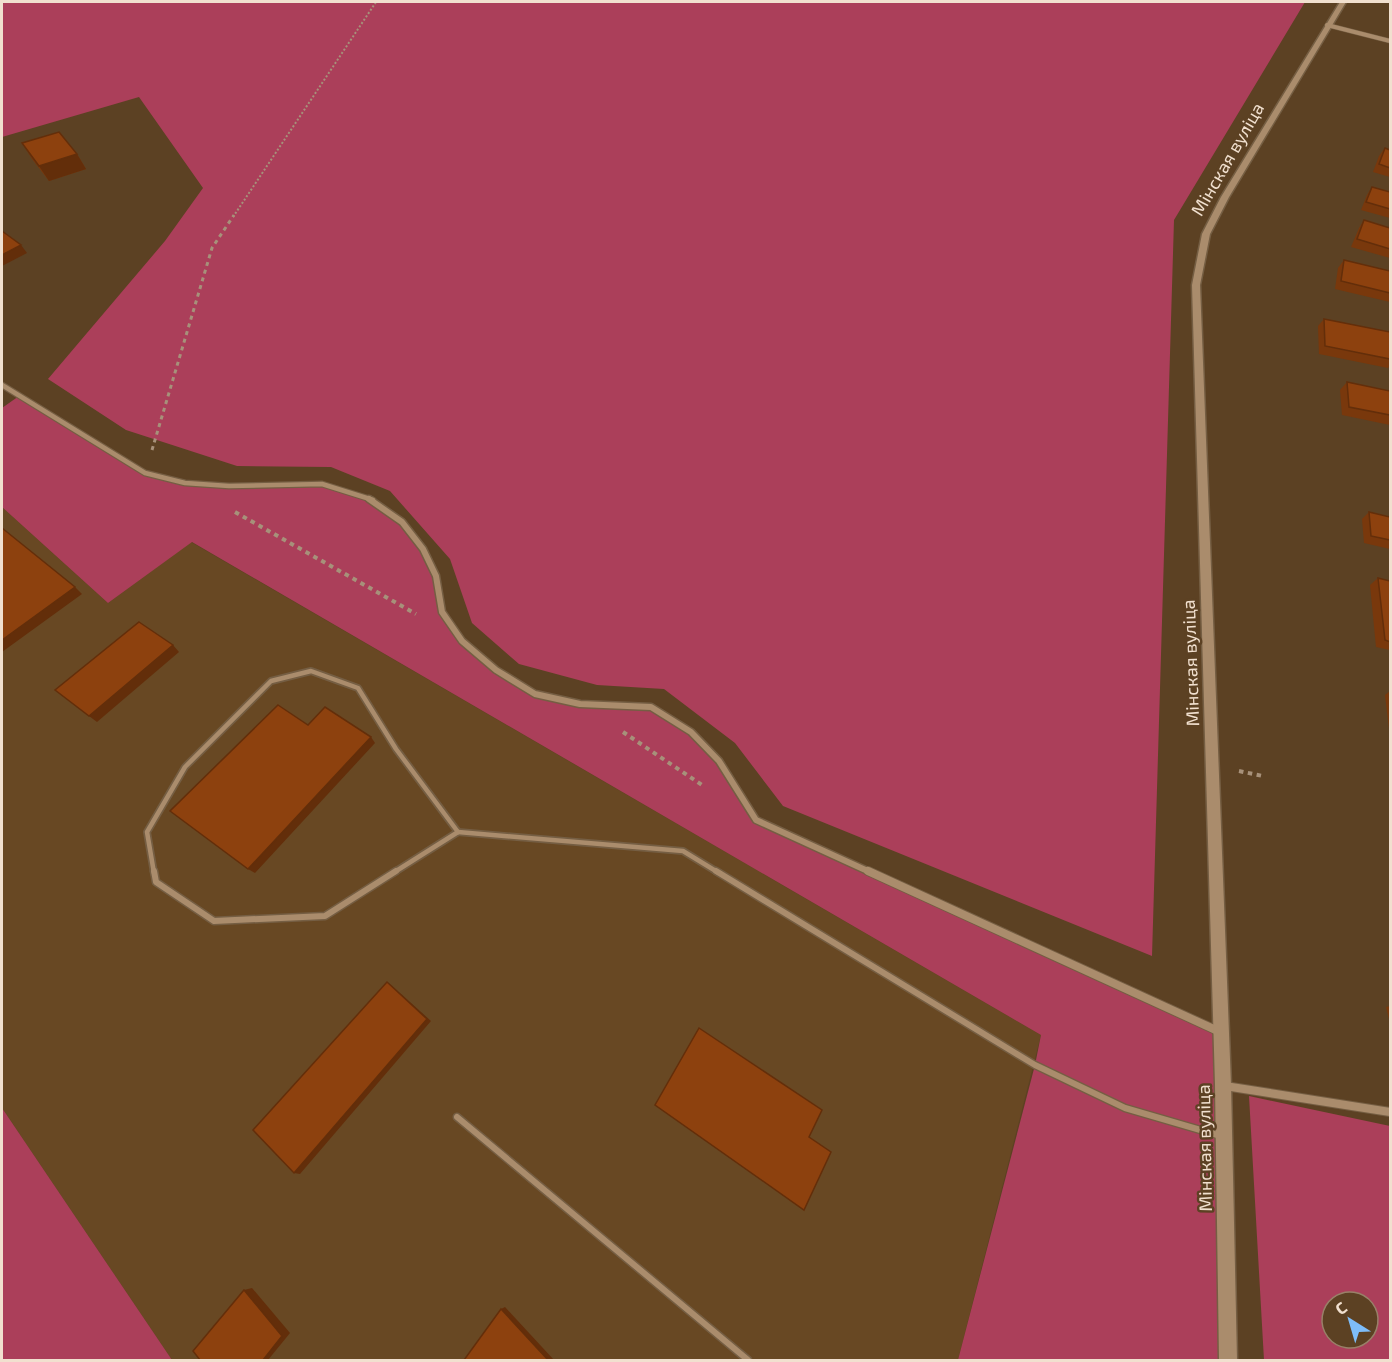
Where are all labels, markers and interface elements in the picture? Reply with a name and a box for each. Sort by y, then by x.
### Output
street label: Мінская вуліца [1186,98,1268,220]
street label: Мінская вуліца [1177,599,1203,727]
street label: Мінская вуліца [1192,1084,1216,1212]
north arrow [1320,1290,1380,1350]
text: С [1331,1297,1350,1318]

